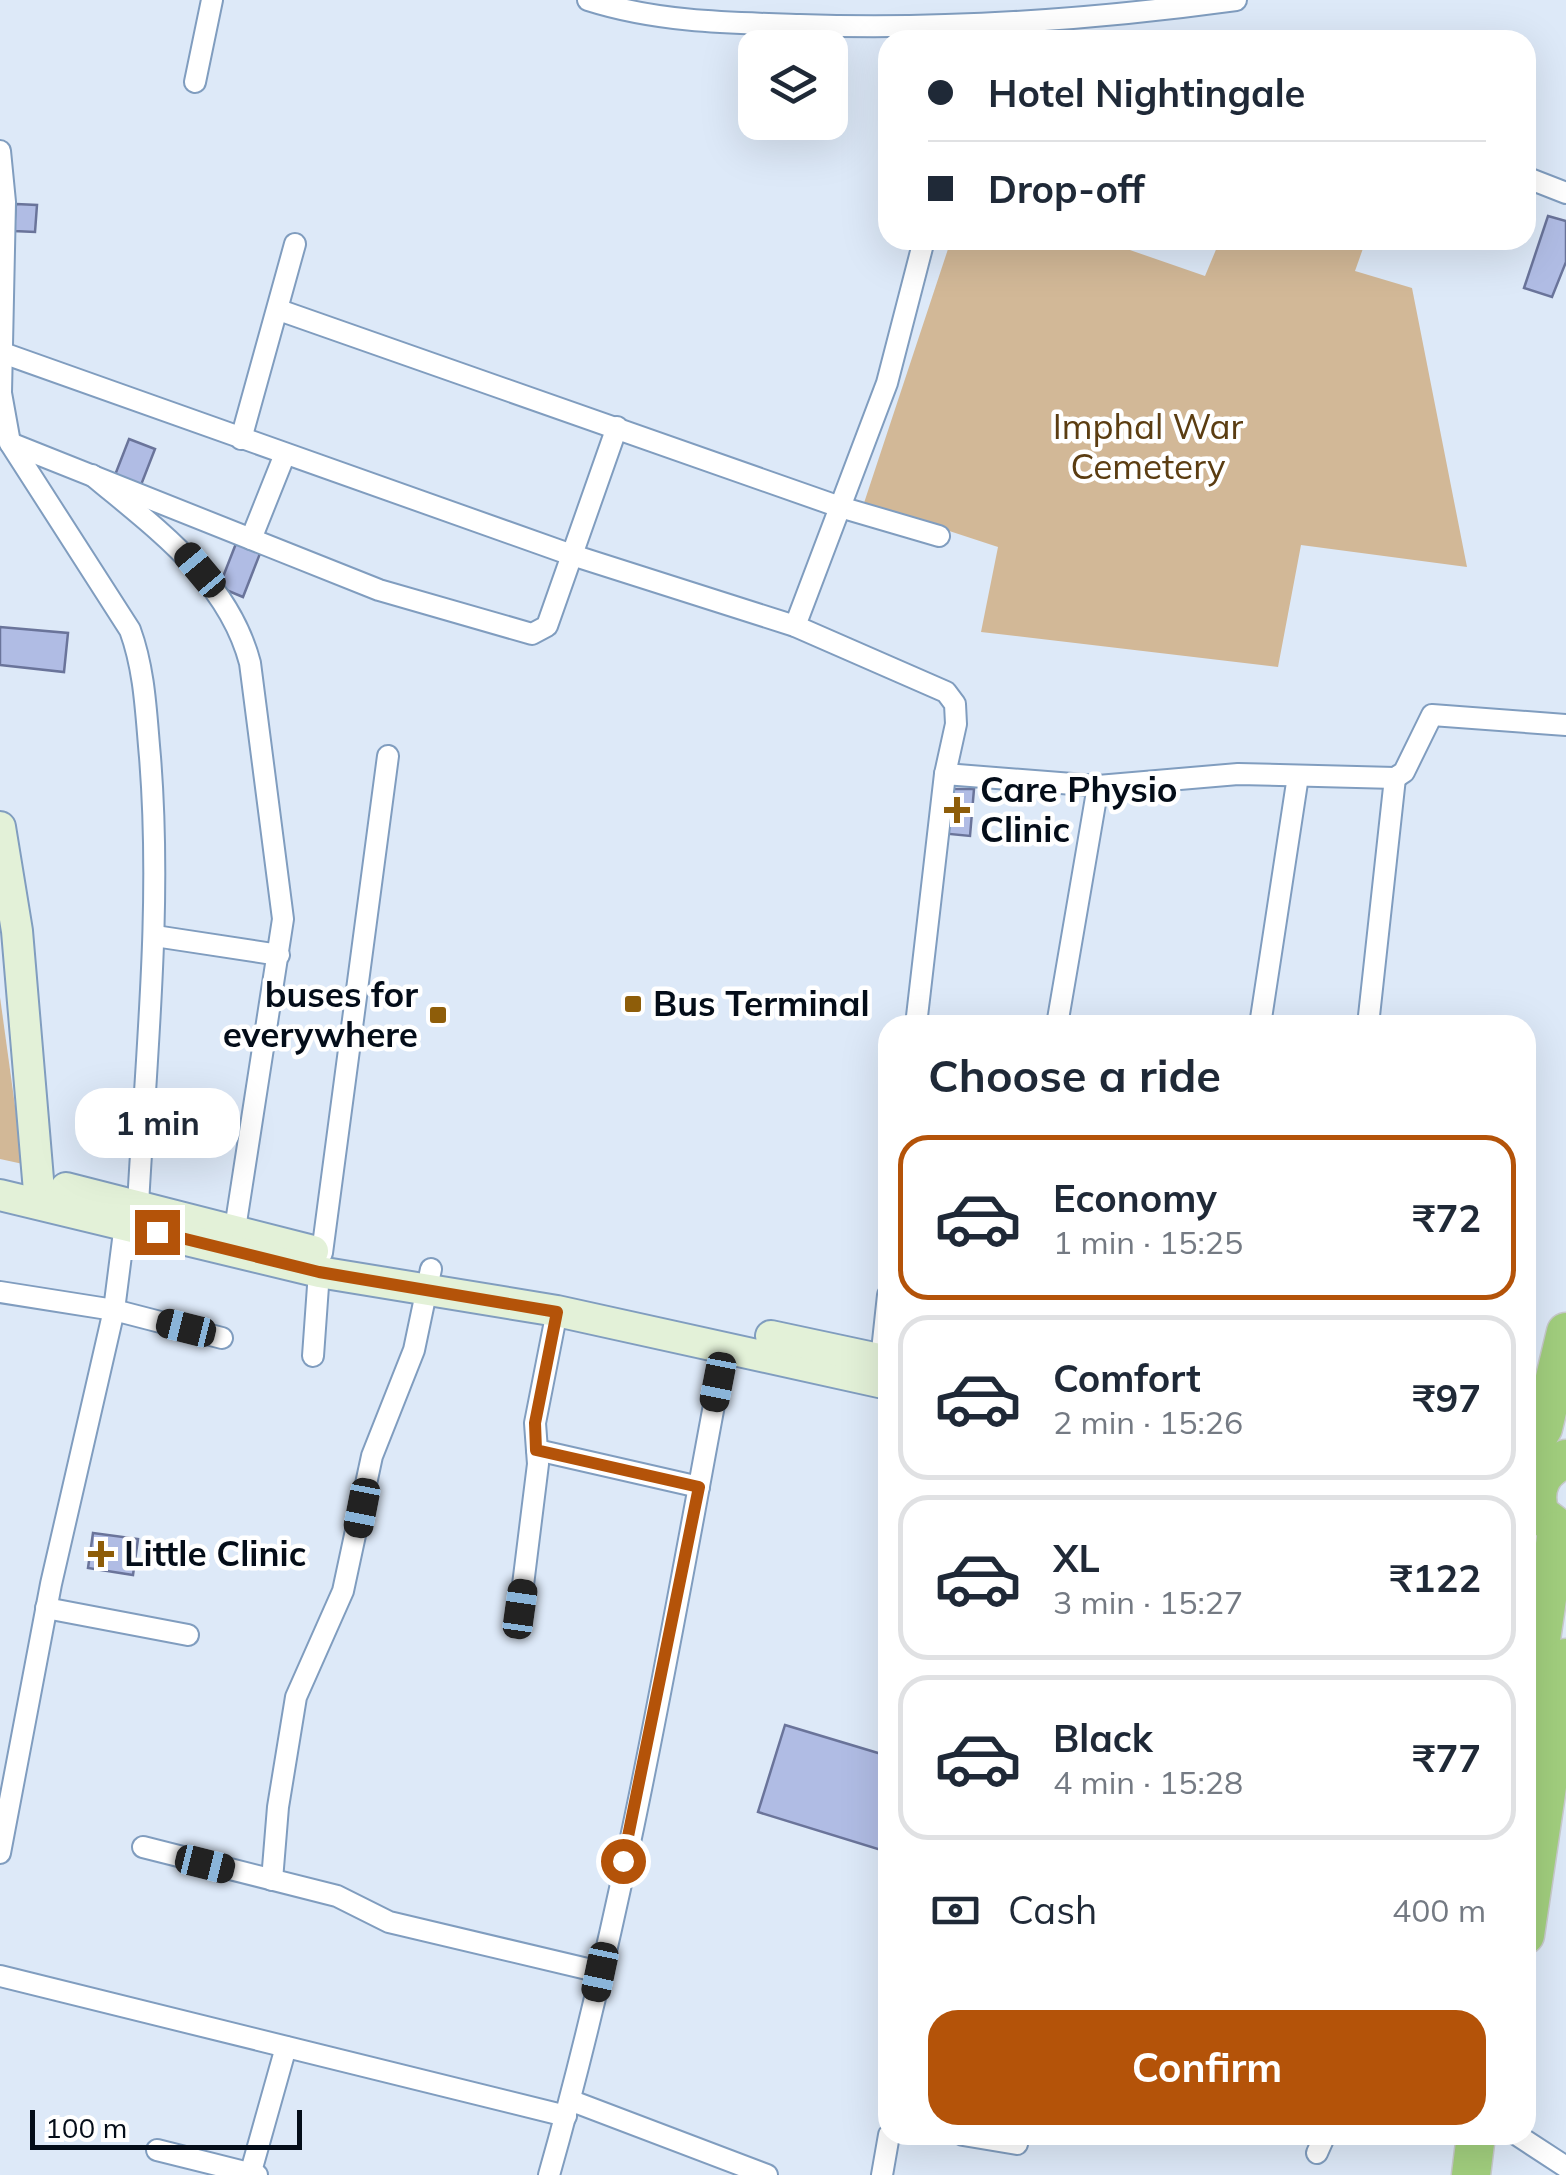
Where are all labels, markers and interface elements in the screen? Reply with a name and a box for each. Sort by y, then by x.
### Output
map controls [738,30,848,140]
button: layers [738,30,848,140]
text: Hotel Nightingale [988,69,1305,117]
text: Drop-off [988,165,1145,213]
park label: Imphal War Cemetery [1053,404,1243,488]
car [169,537,231,603]
place label: Care Physio Clinic [980,767,1178,851]
marker: Care Physio Clinic [944,797,970,823]
place label: buses for everywhere [223,972,418,1056]
place label: Bus Terminal [653,981,870,1025]
marker: Bus Terminal [622,993,644,1015]
marker: buses for everywhere [427,1004,449,1026]
text: Choose a ride [928,1047,1221,1103]
callout: 1 min [74,1087,240,1157]
text: 1 min [115,1103,200,1143]
icon: car [933,1173,1023,1263]
text: Economy [1053,1174,1217,1222]
text: ₹72 [1413,1194,1481,1242]
route end [135,1210,180,1255]
text: 1 min · 15:25 [1053,1222,1243,1262]
car [153,1306,219,1350]
car [698,1350,738,1414]
icon: car [933,1353,1023,1443]
text: Comfort [1053,1354,1201,1402]
text: ₹97 [1413,1374,1481,1422]
text: 2 min · 15:26 [1053,1402,1243,1442]
car [342,1476,382,1540]
place label: Little Clinic [124,1531,306,1575]
icon: car [933,1533,1023,1623]
text: XL [1053,1534,1100,1582]
marker: Little Clinic [88,1541,114,1567]
text: ₹122 [1390,1554,1481,1602]
car [501,1577,539,1641]
text: 3 min · 15:27 [1053,1582,1243,1622]
icon: car [933,1713,1023,1803]
text: Black [1053,1714,1153,1762]
text: ₹77 [1413,1734,1481,1782]
text: 4 min · 15:28 [1053,1762,1243,1802]
route start [601,1839,646,1884]
car [172,1842,238,1886]
icon: cash [928,1883,983,1938]
text: Cash [1008,1886,1097,1934]
text: 400 m [1392,1890,1486,1930]
car [579,1940,621,2004]
button: Confirm [928,2010,1486,2125]
scale bar [30,2105,302,2150]
text: 100 m [45,2110,127,2145]

